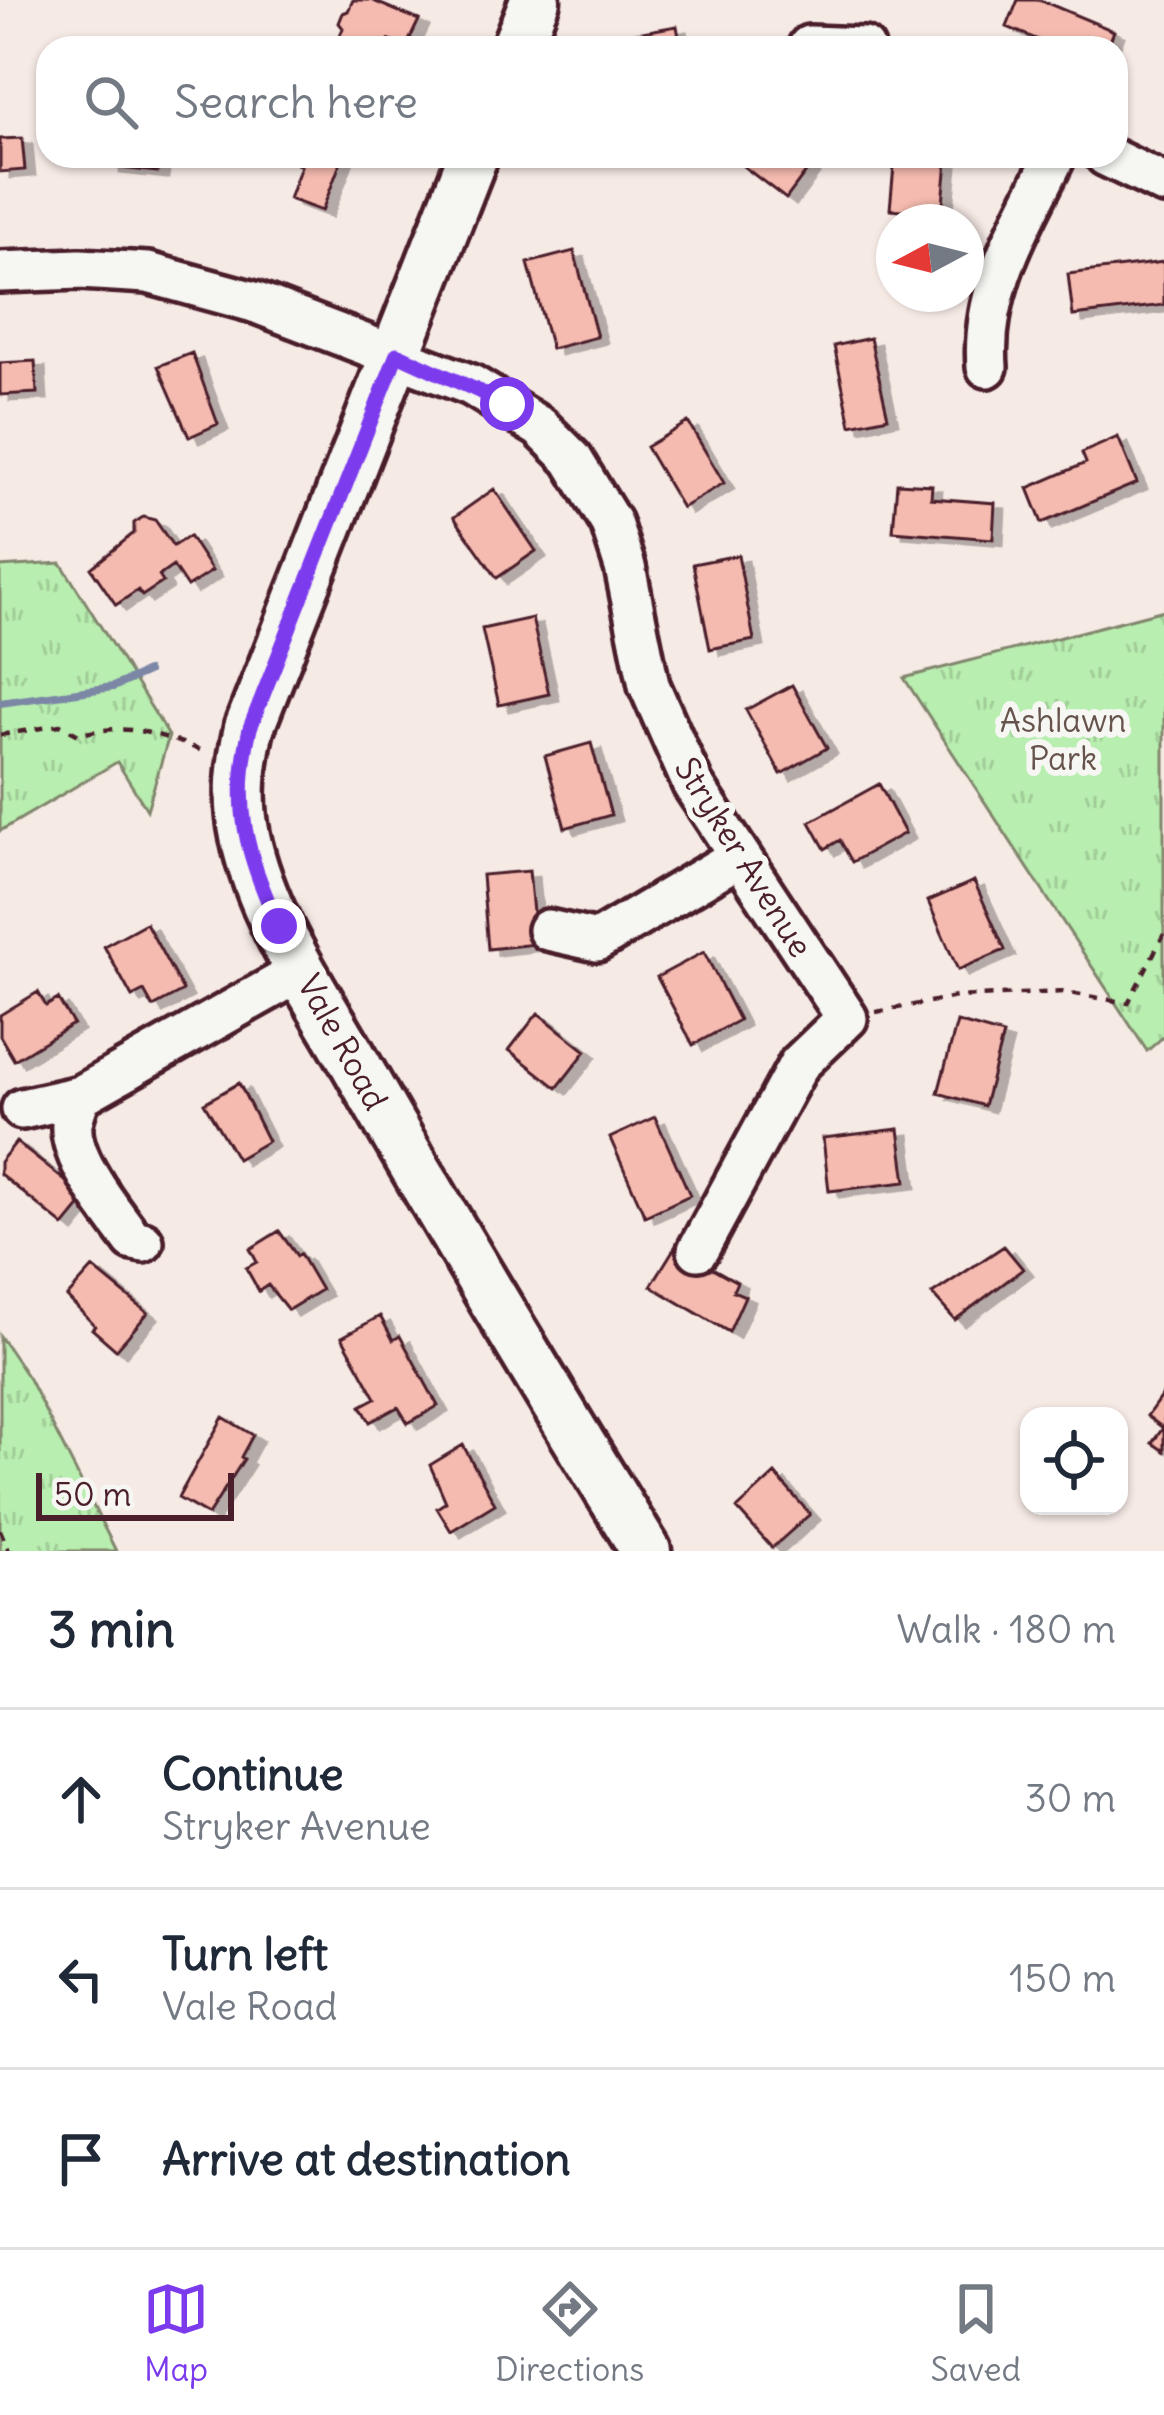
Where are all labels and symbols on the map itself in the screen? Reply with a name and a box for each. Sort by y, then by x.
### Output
north arrow [876,204,984,312]
route start [480,377,534,431]
park label: Ashlawn Park [1000,699,1126,779]
street label: Stryker Avenue [666,749,822,965]
route end [252,899,306,953]
street label: Vale Road [289,967,397,1117]
scale bar [36,1467,234,1520]

